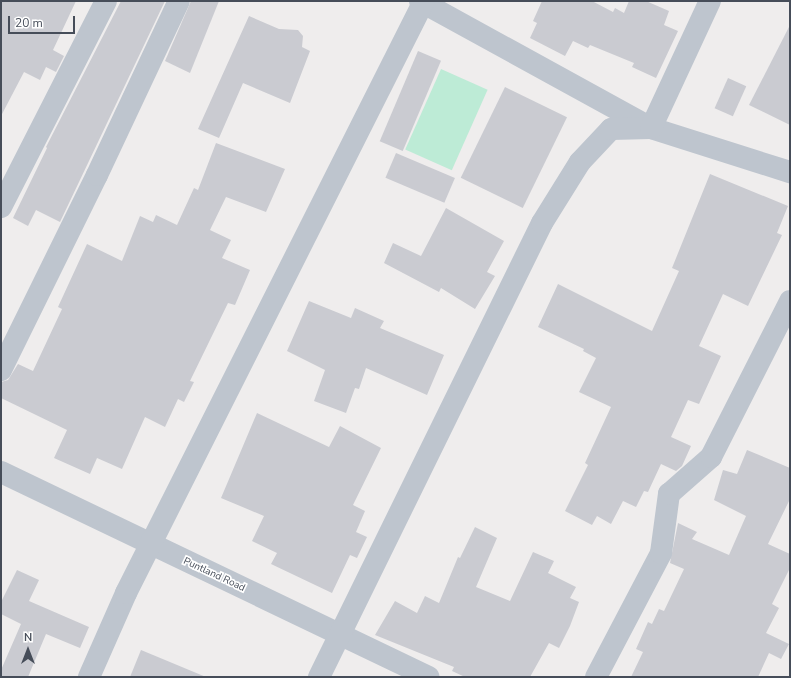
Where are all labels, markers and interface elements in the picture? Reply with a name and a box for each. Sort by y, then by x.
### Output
scale bar [10,8,77,34]
text: 20 m [15,15,43,31]
street label: Puntland Road [181,555,247,595]
north arrow [8,630,48,670]
text: N [24,630,32,645]

